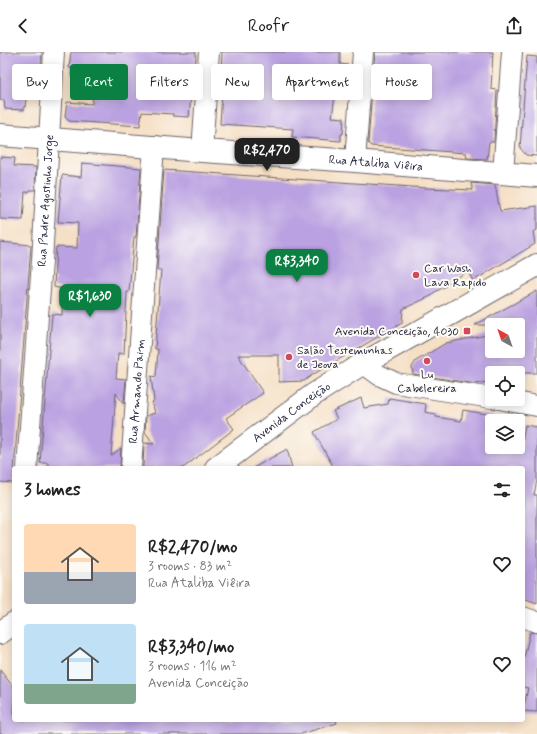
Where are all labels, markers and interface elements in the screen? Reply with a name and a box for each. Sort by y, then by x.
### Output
text: Roofr [248,14,289,38]
icon: back [12,15,34,37]
icon: share [503,15,525,37]
chip: Buy [12,64,62,100]
chip: Rent [70,64,128,100]
chip: Filters [136,64,203,100]
chip: New [211,64,264,100]
chip: Apartment [272,64,363,100]
chip: House [371,64,432,100]
street label: Rua Padre Agostinho Jorge [35,134,58,267]
pin: R$2,470 [230,138,304,172]
text: R$2,470 [244,142,290,159]
street label: Rua Ataliba Viêira [328,152,424,176]
pin: R$3,340 [260,249,334,283]
text: R$3,340 [275,253,319,270]
place label: Car Wash Lava Rapido [424,261,487,291]
marker: Car Wash Lava Rapido [411,270,421,280]
pin: R$1,630 [53,284,127,318]
text: R$1,630 [68,288,112,305]
north arrow [485,318,525,358]
map controls [485,318,525,454]
place label: Avenida Conceição, 4030 [335,324,459,340]
marker: Avenida Conceição, 4030 [462,326,472,336]
street label: Rua Armando Paim [126,338,149,444]
place label: Salão Testemunhas de Jeova [297,343,393,373]
marker: Salão Testemunhas de Jeova [284,352,294,362]
marker: Lu Cabelereira [422,356,432,366]
button: locate [485,366,525,406]
place label: Lu Cabelereira [397,367,457,397]
street label: Avenida Conceição [250,379,334,447]
button: layers [485,414,525,454]
text: 3 homes [24,479,81,501]
icon: filters [491,479,513,501]
text: R$2,470/mo [148,536,237,558]
icon: home [56,540,104,588]
icon: heart [491,553,513,575]
text: 3 rooms · 83 m² [148,558,232,575]
text: Rua Ataliba Viêira [148,575,250,592]
text: R$3,340/mo [148,636,234,658]
icon: home [56,640,104,688]
icon: heart [491,653,513,675]
text: 3 rooms · 116 m² [148,658,237,675]
text: Avenida Conceição [148,675,249,692]

